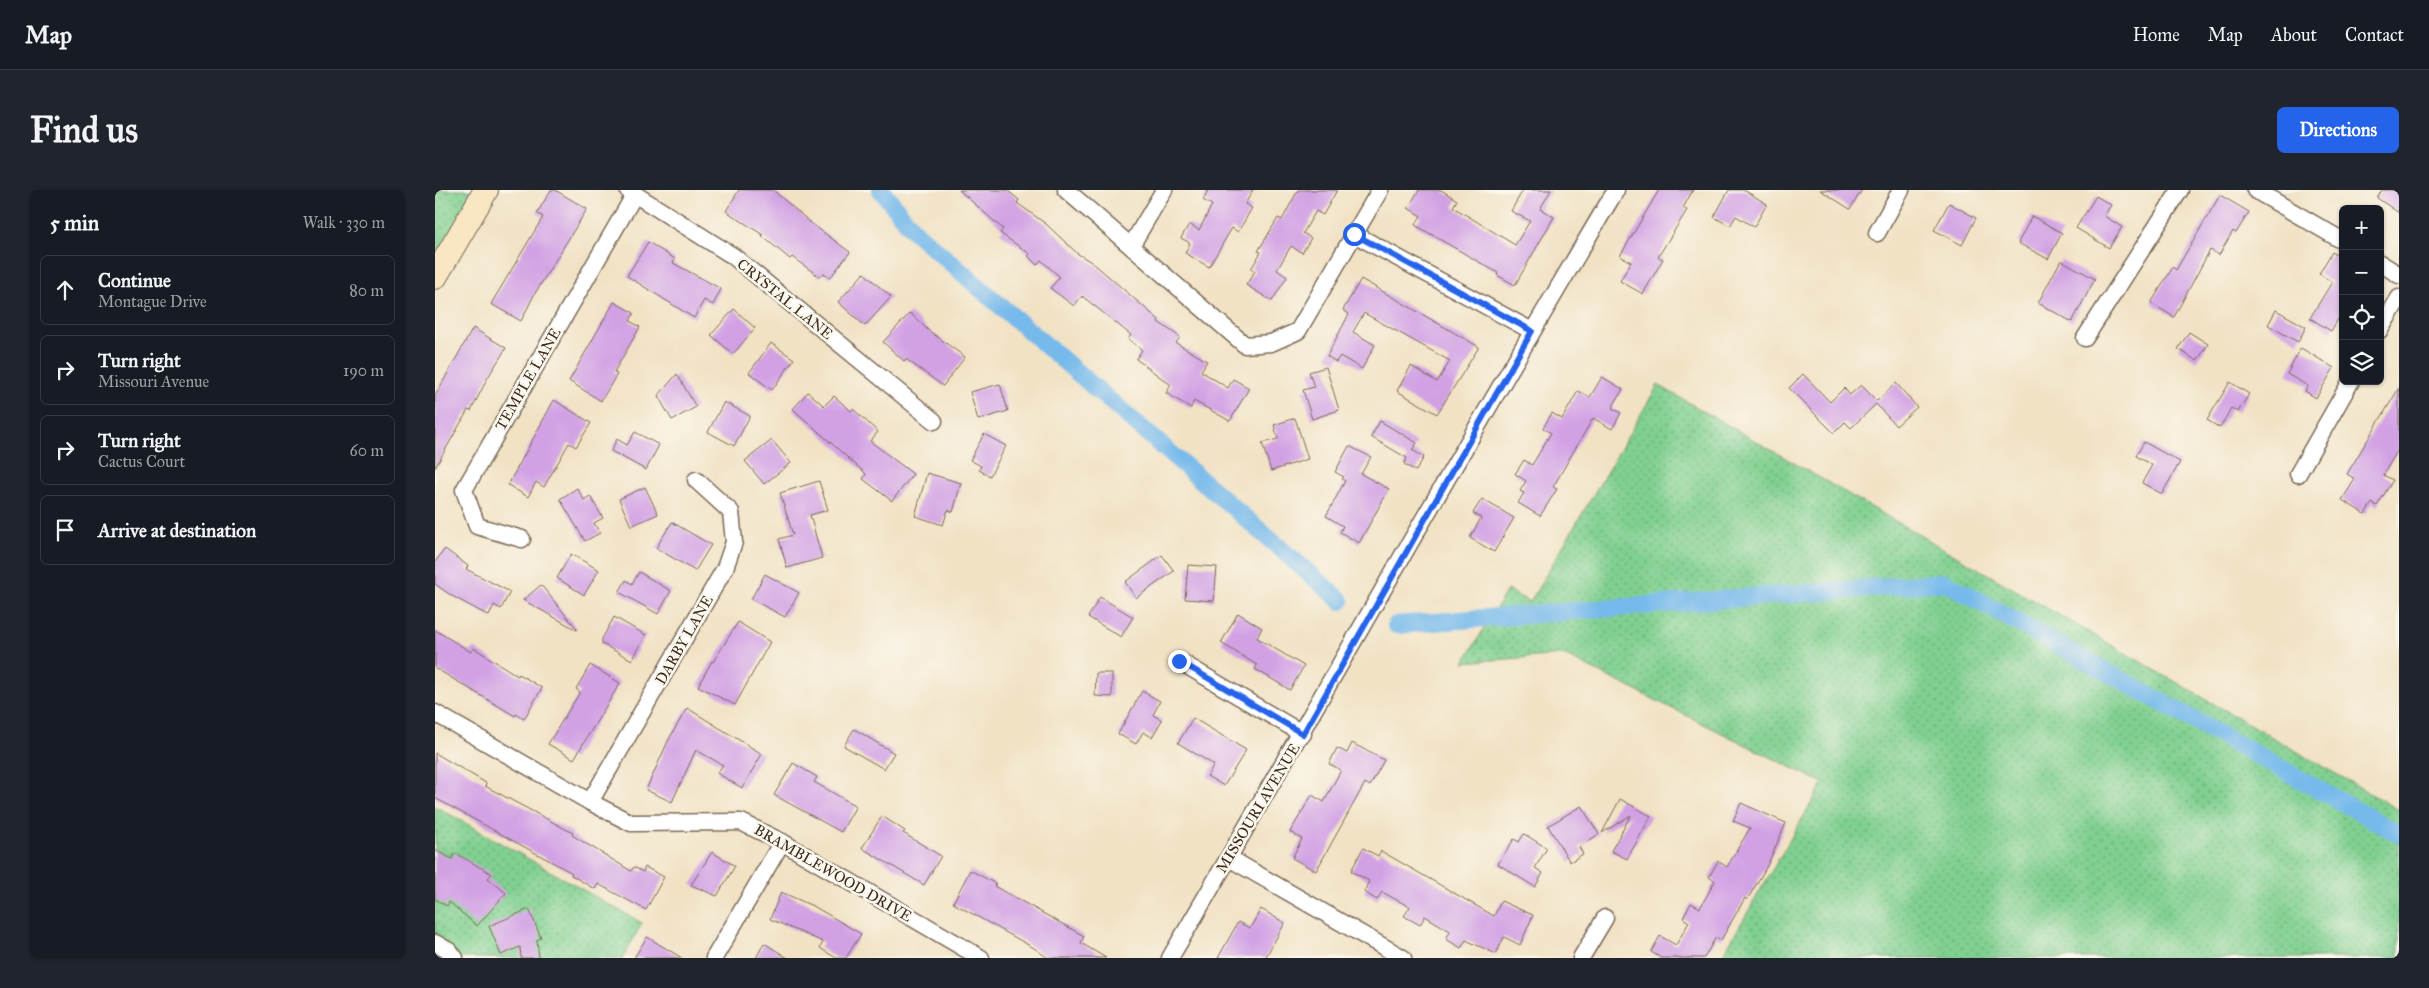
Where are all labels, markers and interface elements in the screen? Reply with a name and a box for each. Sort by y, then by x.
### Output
text: Map [25,20,72,50]
text: Home [2133,24,2180,46]
text: Map [2208,24,2243,46]
text: About [2271,24,2317,46]
text: Contact [2345,24,2404,46]
button: Directions [2277,107,2399,153]
text: Find us [30,109,138,152]
map controls [2339,205,2384,385]
button: + [2339,205,2384,250]
text: 5 min [50,210,99,236]
text: Walk · 330 m [303,213,385,232]
route start [1343,223,1366,246]
button: − [2339,250,2384,295]
street label: CRYSTAL LANE [733,255,837,343]
text: Continue [98,269,171,292]
icon: ahead [51,276,79,304]
text: 80 m [349,281,384,300]
text: Montague Drive [98,292,207,311]
button: locate [2339,295,2384,340]
street label: TEMPLE LANE [491,324,565,433]
button: layers [2339,340,2384,385]
text: Turn right [98,349,181,372]
icon: right [51,356,79,384]
text: 190 m [343,361,384,380]
text: Missouri Avenue [98,372,209,391]
text: Turn right [98,429,181,452]
icon: right [51,436,79,464]
text: 60 m [350,441,384,460]
text: Cactus Court [98,452,185,471]
icon: arrive [51,516,79,544]
text: Arrive at destination [98,519,256,542]
street label: DARBY LANE [651,592,717,688]
route end [1168,650,1191,673]
street label: MISSOURI AVENUE [1212,740,1304,876]
street label: BRAMBLEWOOD DRIVE [751,820,915,926]

